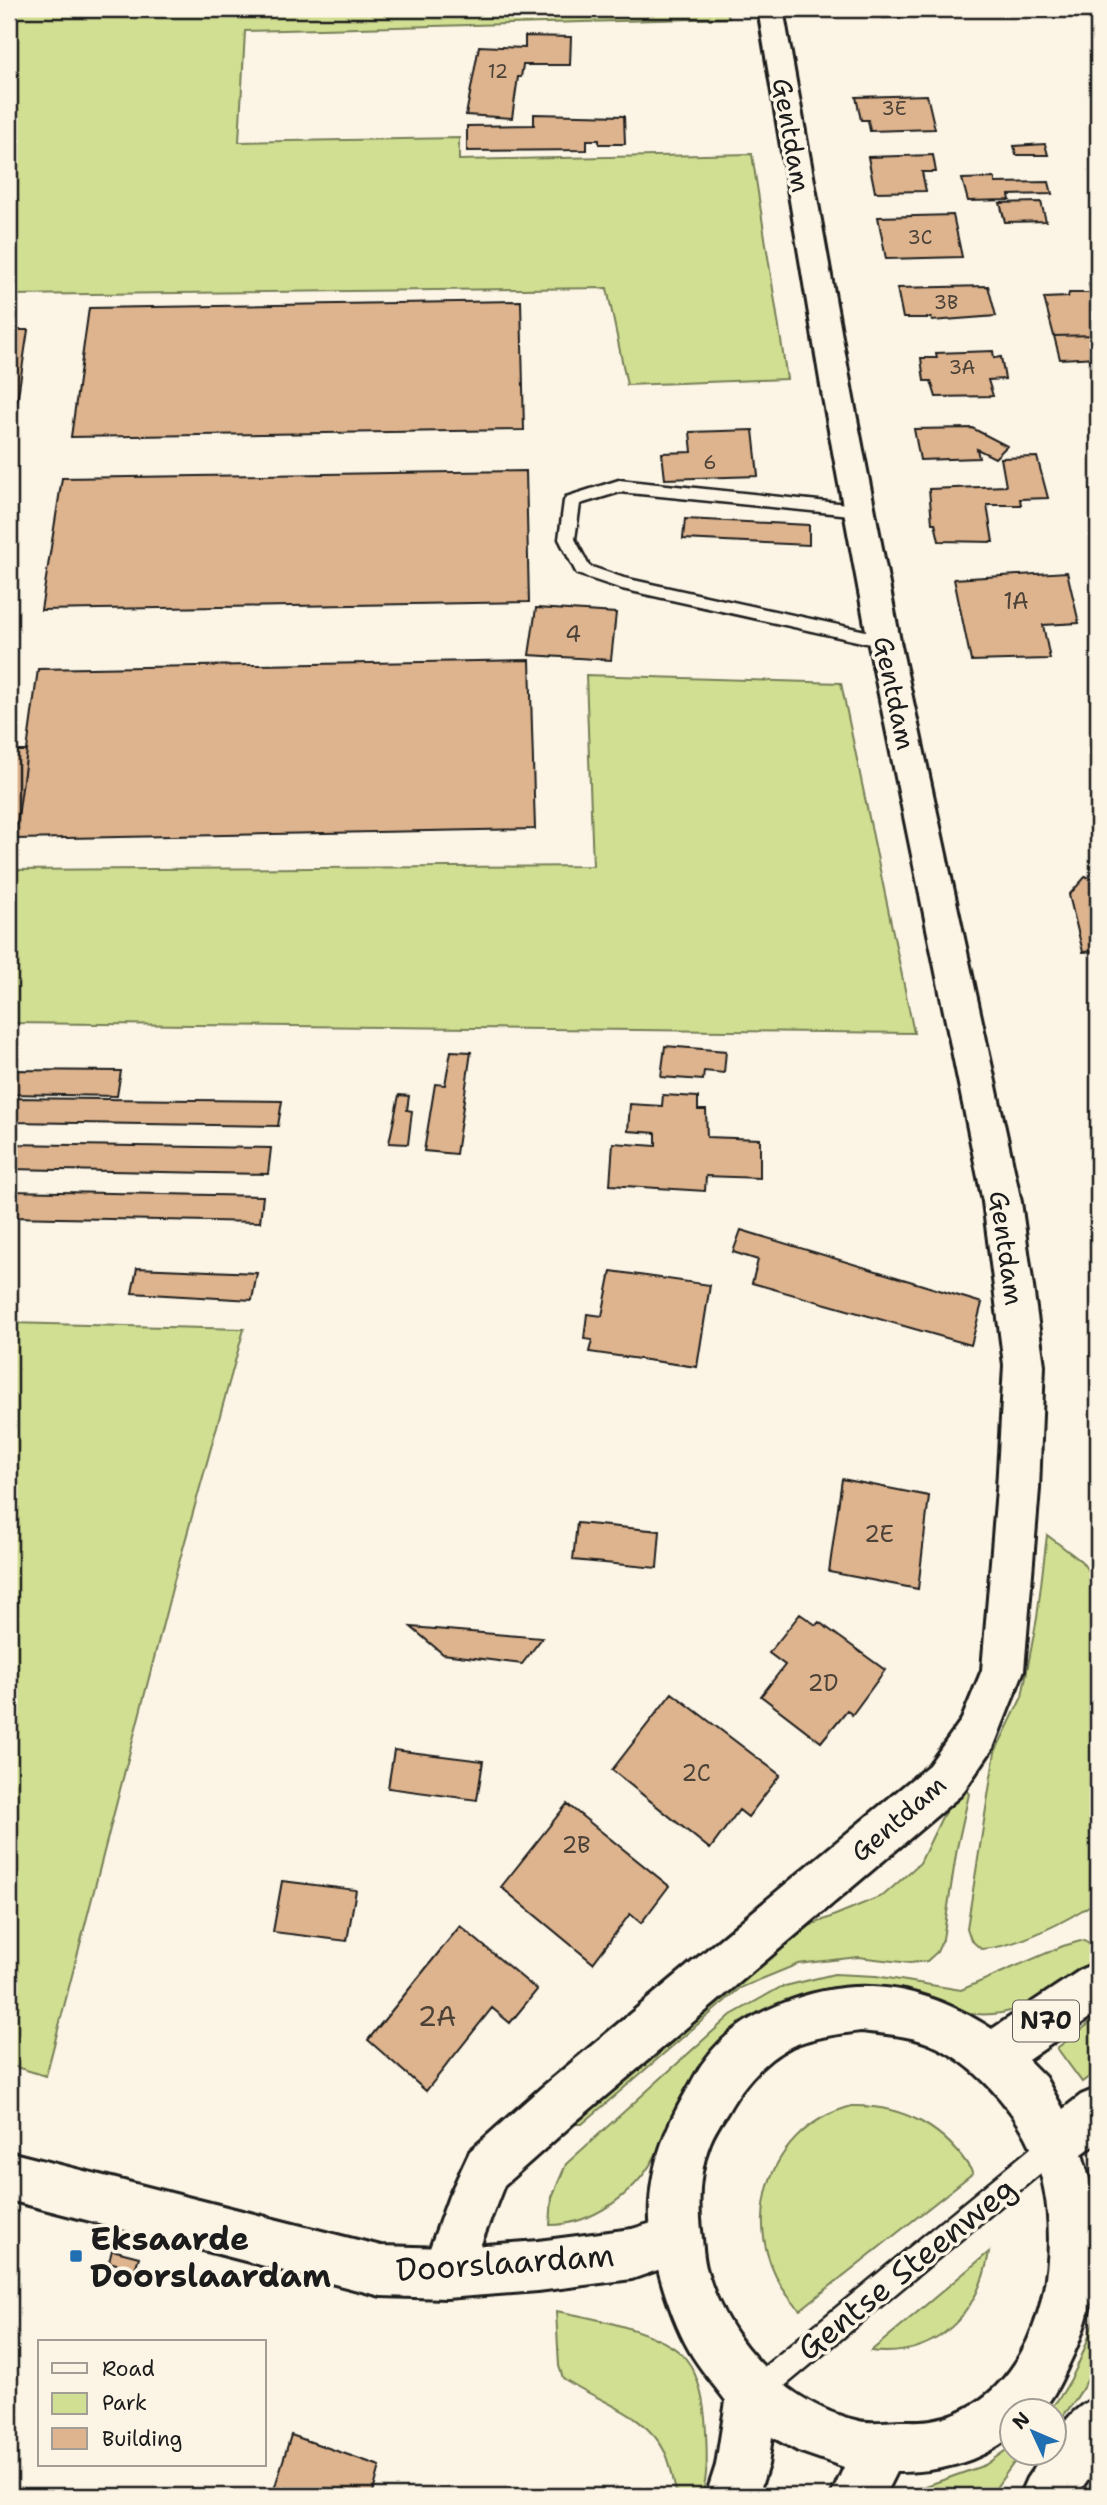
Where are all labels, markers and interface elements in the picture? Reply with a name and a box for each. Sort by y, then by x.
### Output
house number: 12 [488,59,508,84]
street label: Gentdam [765,75,819,195]
house number: 3E [881,96,907,121]
house number: 3C [908,225,932,250]
house number: 3B [934,290,958,315]
house number: 3A [949,355,976,380]
house number: 6 [703,450,717,475]
house number: 1A [1003,586,1029,616]
house number: 4 [565,619,581,649]
street label: Gentdam [866,633,924,753]
street label: Gentdam [982,1188,1032,1308]
house number: 2E [864,1519,894,1549]
house number: 2D [808,1668,838,1698]
house number: 2C [681,1758,711,1788]
street label: Gentdam [843,1767,953,1869]
house number: 2B [561,1830,591,1860]
house number: 2A [418,1997,456,2035]
road number: N70 [1013,2000,1079,2042]
street label: Gentse Steenweg [788,2166,1024,2370]
place label: Eksaarde Doorslaardam [90,2217,331,2297]
street label: Doorslaardam [394,2233,616,2291]
marker: Eksaarde Doorslaardam [68,2248,84,2264]
legend [38,2340,266,2466]
text: Road [102,2355,155,2383]
text: Park [102,2389,147,2417]
north arrow [998,2396,1068,2466]
text: N [1007,2406,1035,2435]
text: Building [102,2425,182,2453]

